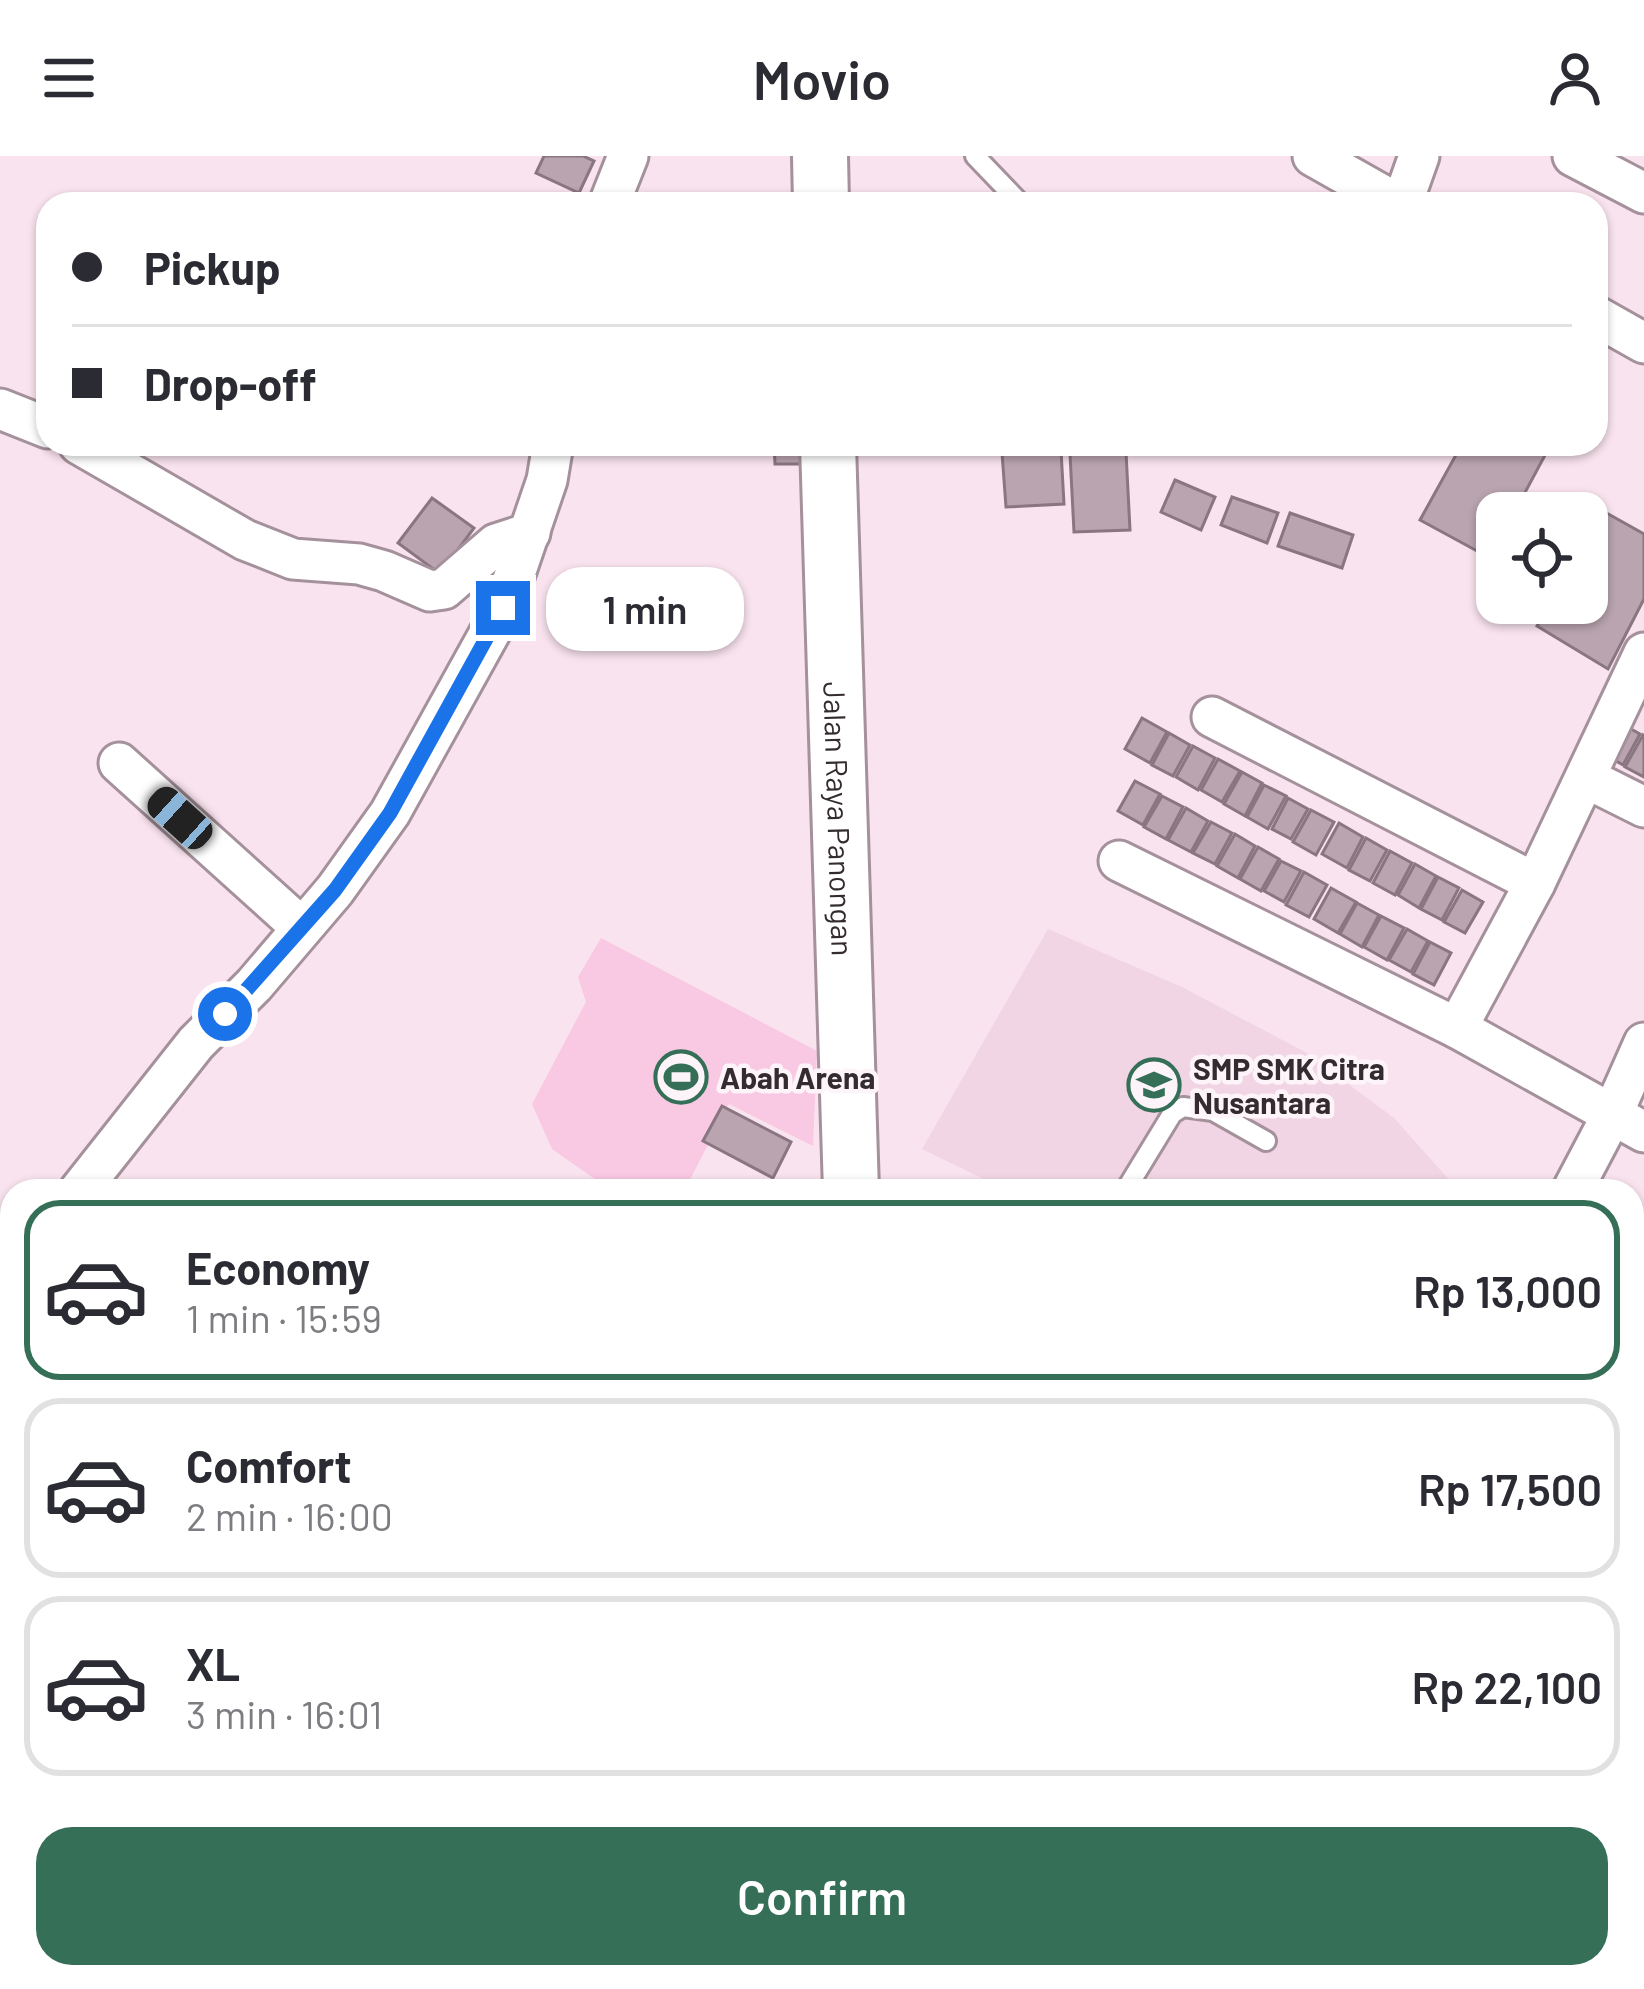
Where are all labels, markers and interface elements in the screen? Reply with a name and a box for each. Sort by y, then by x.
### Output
icon: menu [36,45,102,111]
icon: person [1542,45,1608,111]
text: Movio [753,46,891,111]
text: Pickup [144,240,281,294]
text: Drop-off [144,356,317,410]
map controls [1476,492,1608,624]
button: locate [1476,492,1608,624]
callout: 1 min [545,566,743,650]
route end [476,581,530,635]
text: 1 min [602,585,688,632]
street label: Jalan Raya Panongan [817,681,862,957]
car [141,781,219,855]
route start [198,987,252,1041]
sports icon: Abah Arena [653,1049,709,1105]
place label: SMP SMK Citra Nusantara [1193,1050,1385,1120]
school or university icon: SMP SMK Citra Nusantara [1126,1057,1182,1113]
place label: Abah Arena [720,1059,875,1095]
icon: car [42,1236,150,1344]
text: Economy [186,1240,370,1294]
text: Rp 13,000 [1413,1263,1602,1317]
text: 1 min · 15:59 [186,1294,382,1341]
icon: car [42,1434,150,1542]
text: Comfort [186,1438,352,1492]
text: Rp 17,500 [1418,1461,1602,1515]
text: 2 min · 16:00 [186,1492,393,1539]
icon: car [42,1632,150,1740]
text: XL [186,1636,240,1690]
text: Rp 22,100 [1412,1659,1602,1713]
text: 3 min · 16:01 [186,1690,382,1737]
button: Confirm [36,1827,1608,1965]

